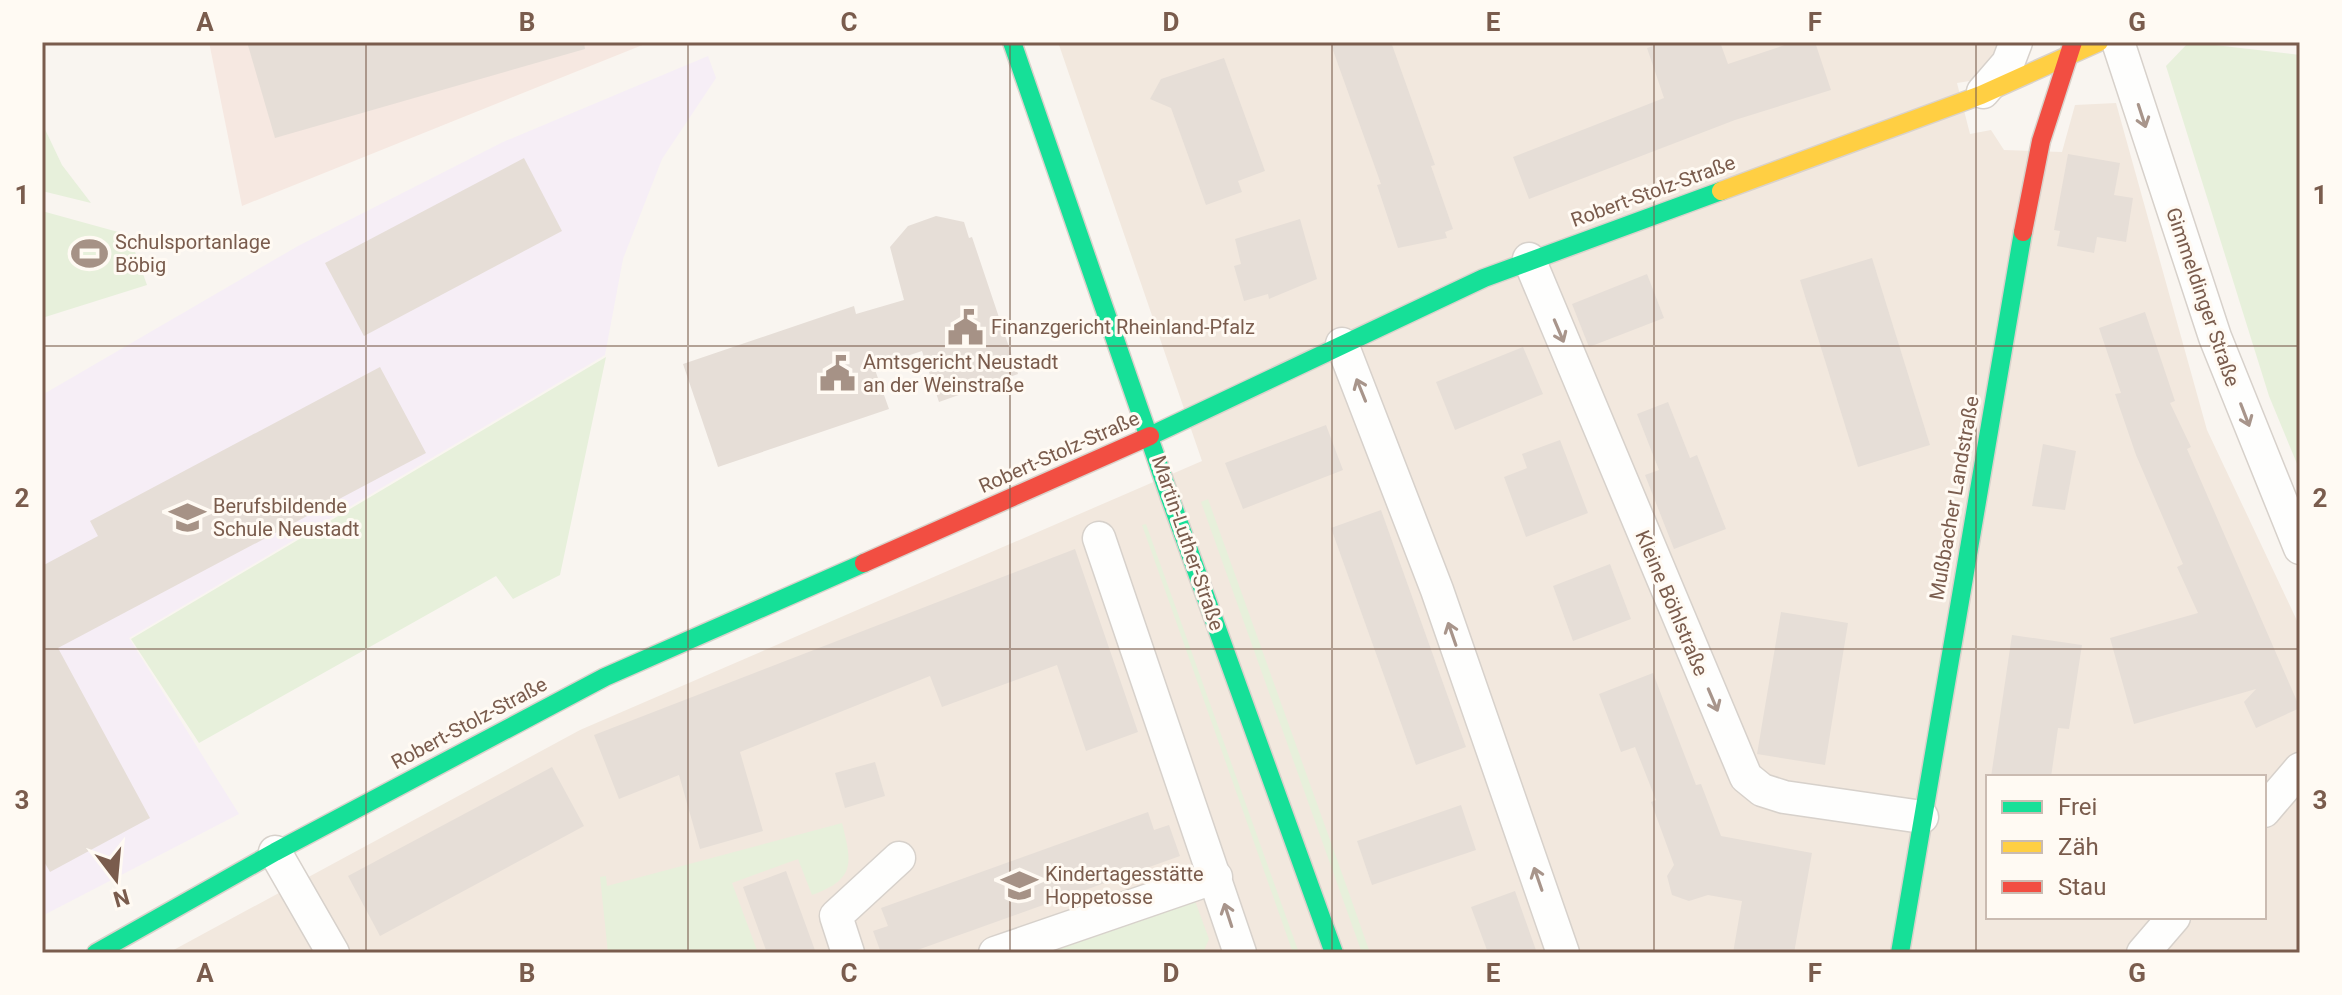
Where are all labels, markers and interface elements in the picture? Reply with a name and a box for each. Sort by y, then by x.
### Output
text: A [196,7,214,37]
text: B [519,7,535,37]
text: C [840,7,858,37]
text: D [1163,7,1179,37]
text: E [1486,7,1501,37]
text: F [1808,7,1822,37]
text: G [2128,7,2146,37]
one-way arrow [2135,103,2150,129]
street label: Robert-Stolz-Straße [1568,150,1738,232]
text: 1 [15,180,29,210]
text: 1 [2313,180,2327,210]
street label: Gimmeldinger Straße [2161,204,2245,390]
place label: Schulsportanlage Böbig [115,230,271,277]
sports icon: Schulsportanlage Böbig [70,234,108,272]
public building icon: Finanzgericht Rheinland-Pfalz [946,308,984,346]
place label: Finanzgericht Rheinland-Pfalz [991,315,1255,339]
one-way arrow [1553,318,1568,343]
place label: Amtsgericht Neustadt an der Weinstraße [863,350,1058,397]
public building icon: Amtsgericht Neustadt an der Weinstraße [818,354,856,392]
one-way arrow [1353,378,1367,403]
street label: Mußbacher Landstraße [1924,394,1984,602]
one-way arrow [2239,402,2253,427]
street label: Robert-Stolz-Straße [975,406,1143,498]
street label: Martin-Luther-Straße [1147,452,1229,634]
text: 2 [15,483,29,513]
text: 2 [2313,483,2327,513]
place label: Berufsbildende Schule Neustadt [213,494,359,541]
school or university icon: Berufsbildende Schule Neustadt [168,498,206,536]
street label: Kleine Böhlstraße [1631,527,1713,679]
one-way arrow [1444,621,1459,646]
street label: Robert-Stolz-Straße [387,672,551,774]
one-way arrow [1706,688,1721,712]
legend [1986,775,2266,919]
text: 3 [15,785,29,815]
text: 3 [2313,785,2327,815]
text: Frei [2058,793,2097,821]
text: Zäh [2058,833,2099,861]
north arrow [76,839,156,919]
place label: Kindertagesstätte Hoppetosse [1045,862,1204,909]
school or university icon: Kindertagesstätte Hoppetosse [1000,867,1038,905]
one-way arrow [1529,867,1544,892]
text: Stau [2058,873,2106,901]
text: N [110,884,132,912]
one-way arrow [1220,903,1234,928]
text: A [196,958,214,988]
text: B [519,958,535,988]
text: C [840,958,858,988]
text: D [1163,958,1179,988]
text: E [1486,958,1501,988]
text: F [1808,958,1822,988]
text: G [2128,958,2146,988]

